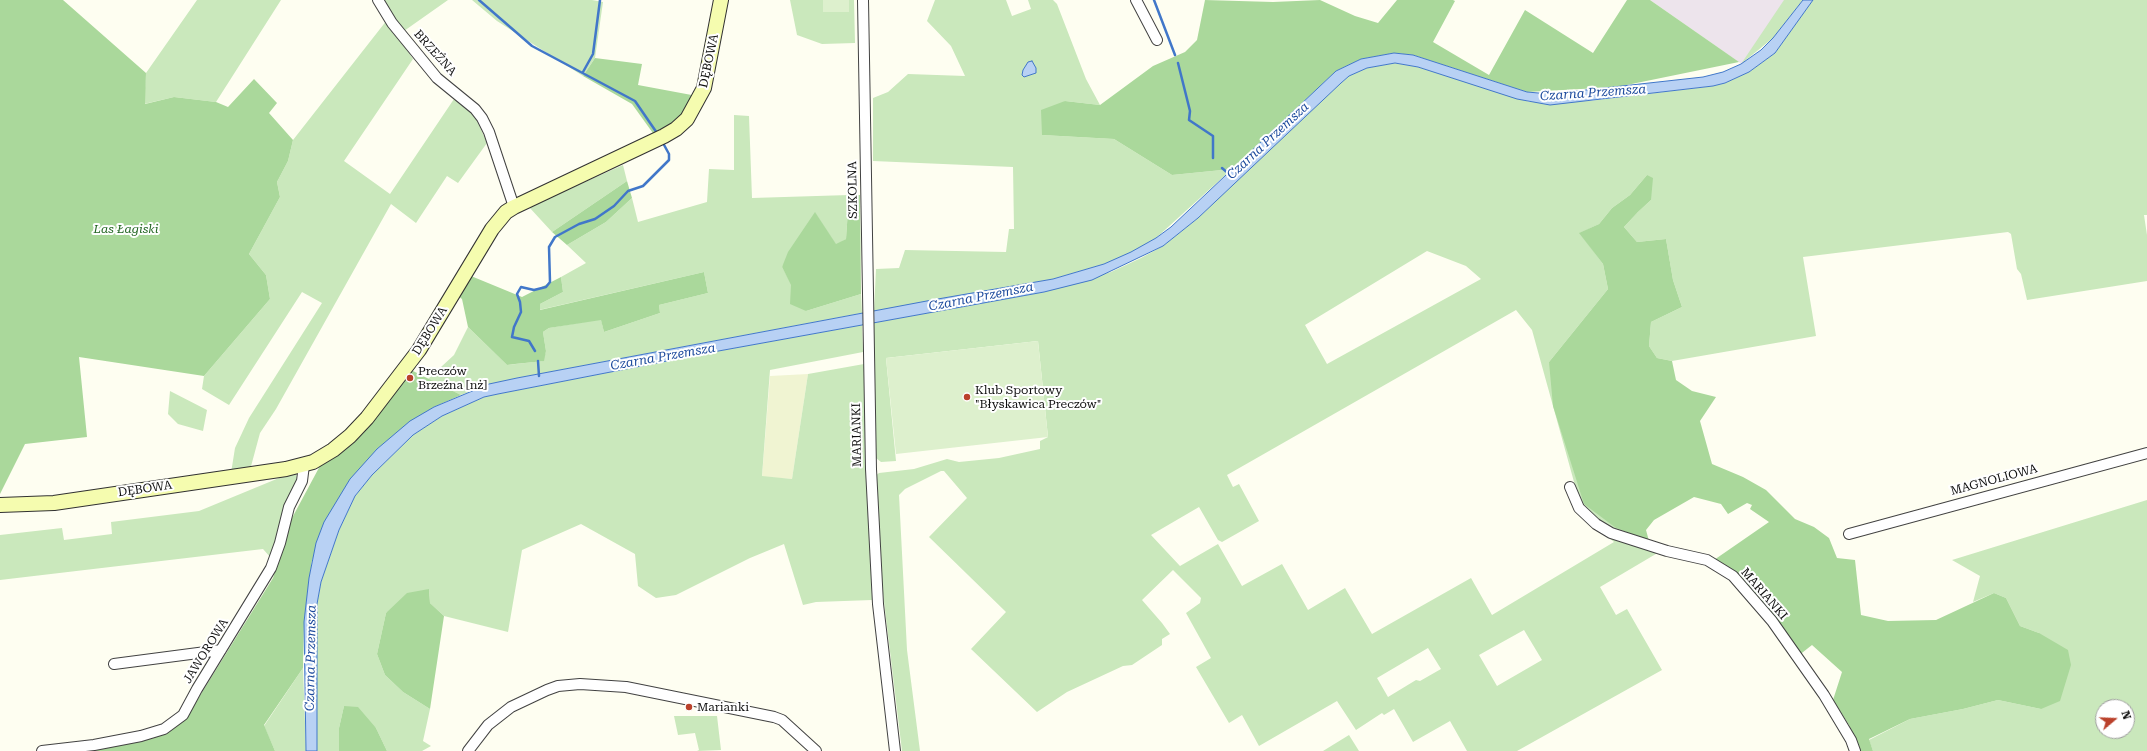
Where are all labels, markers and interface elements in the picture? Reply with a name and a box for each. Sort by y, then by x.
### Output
street label: BRZEŹNA [411,27,459,79]
street label: DĘBOWA [696,33,722,89]
water label: Czarna Przemsza [1539,82,1647,104]
water label: Czarna Przemsza [1224,99,1312,183]
street label: SZKOLNA [845,161,861,219]
park label: Las Łagiski [93,222,159,236]
water label: Czarna Przemsza [927,279,1035,315]
street label: DĘBOWA [409,304,451,358]
water label: Czarna Przemsza [609,340,717,374]
place label: Preczów Brzeźna [nż] [418,364,487,392]
marker: Preczów Brzeźna [nż] [405,373,415,383]
place label: Klub Sportowy "Błyskawica Preczów" [975,383,1101,411]
marker: Klub Sportowy "Błyskawica Preczów" [962,392,972,402]
street label: MARIANKI [849,403,865,467]
street label: MAGNOLIOWA [1949,461,2039,499]
street label: DĘBOWA [117,478,173,500]
street label: MARIANKI [1738,565,1790,623]
water label: Czarna Przemsza [302,605,320,711]
street label: JAWOROWA [180,616,232,686]
north arrow [2095,699,2135,739]
place label: Marianki [697,700,749,714]
marker: Marianki [684,702,694,712]
text: N [2118,709,2133,721]

